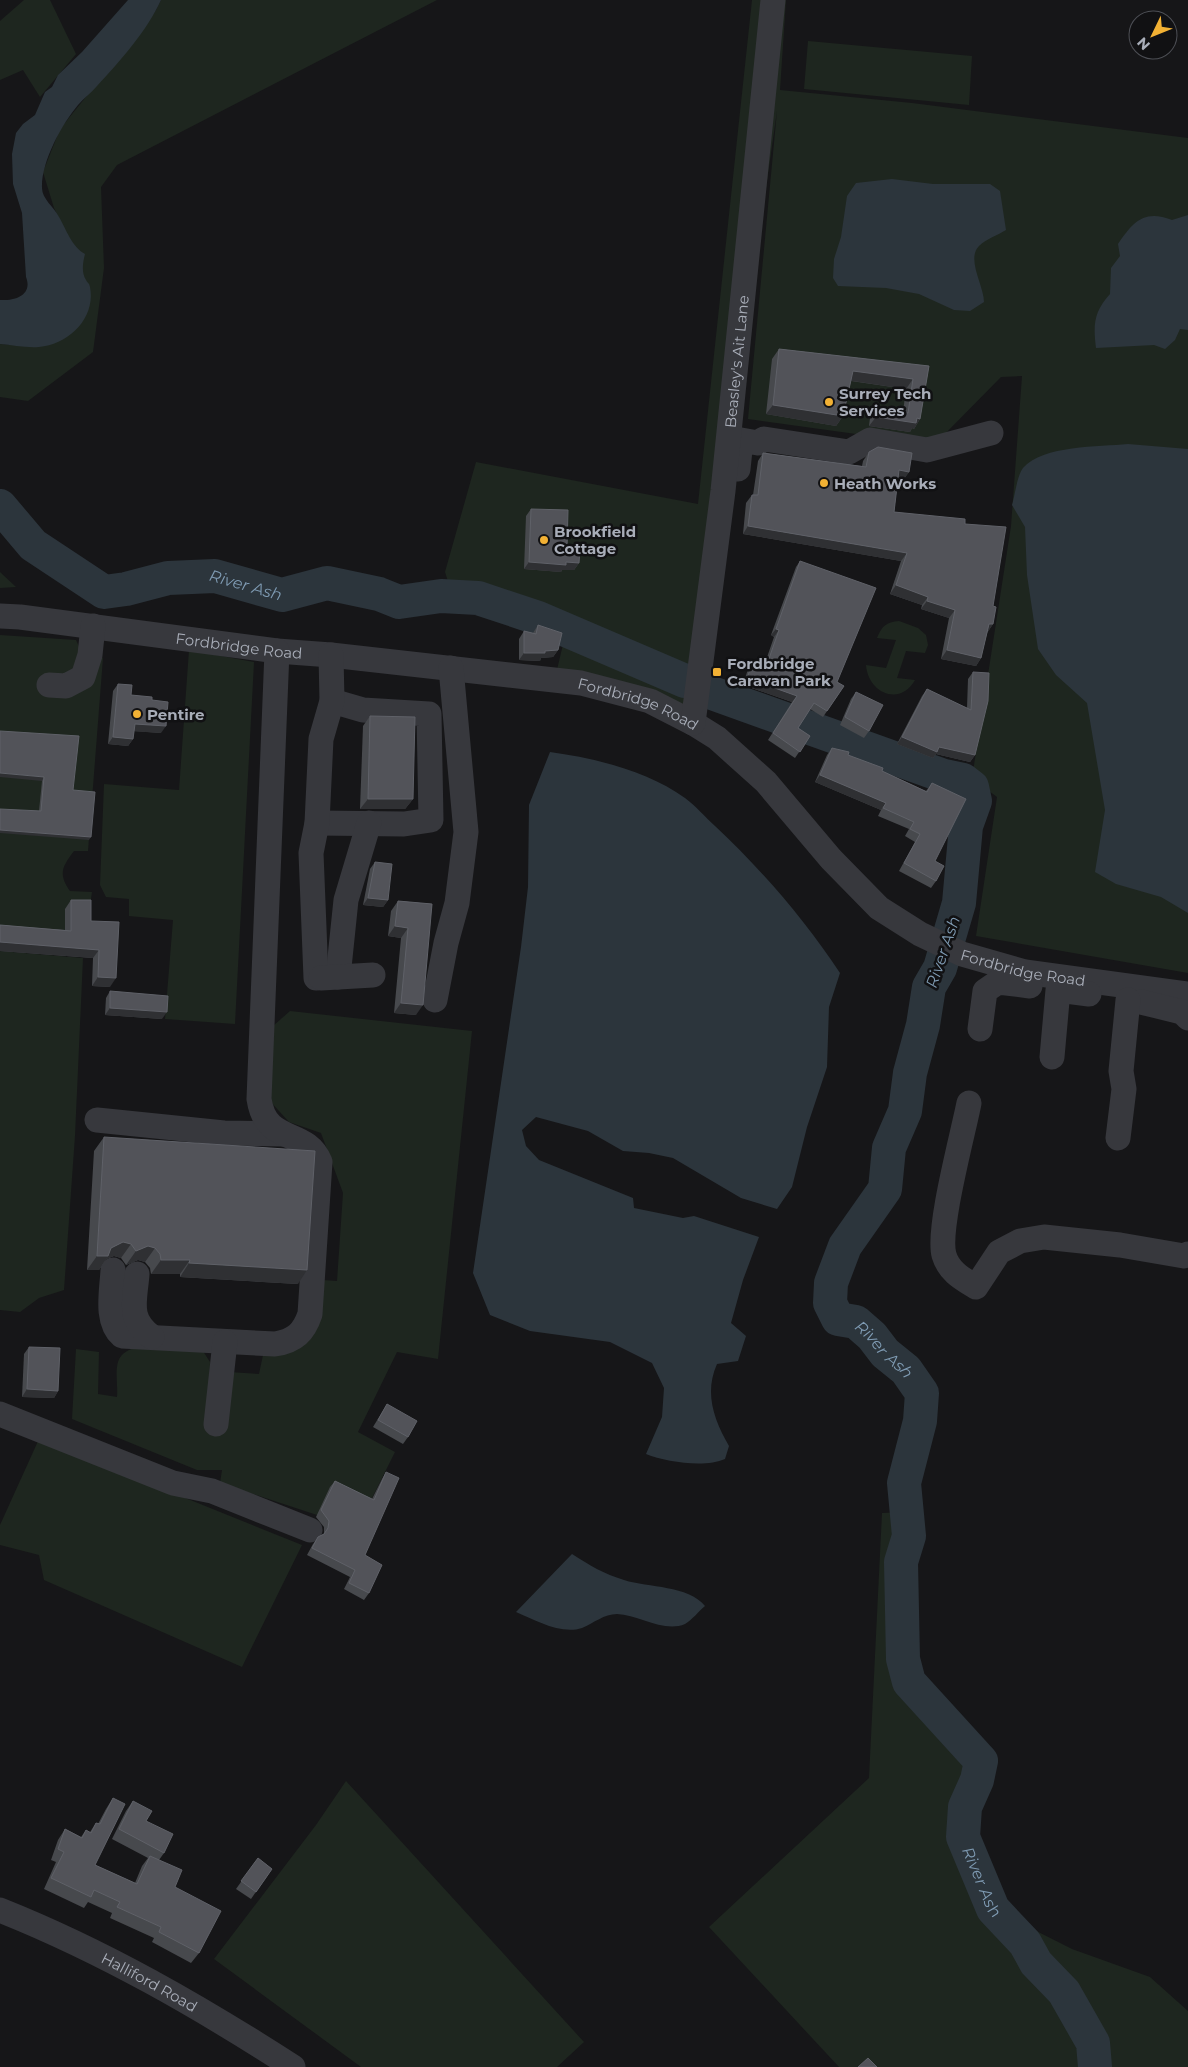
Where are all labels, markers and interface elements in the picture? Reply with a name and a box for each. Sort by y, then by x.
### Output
north arrow [1128,10,1178,60]
text: N [1133,34,1154,54]
street label: Beasley's Ait Lane [720,294,752,429]
place label: Surrey Tech Services [839,384,931,420]
marker: Surrey Tech Services [823,396,835,408]
place label: Heath Works [834,474,936,493]
marker: Heath Works [818,477,830,489]
place label: Brookfield Cottage [554,522,636,558]
marker: Brookfield Cottage [538,534,550,546]
water label: River Ash [207,565,284,604]
street label: Fordbridge Road [175,628,303,662]
place label: Fordbridge Caravan Park [727,654,831,690]
marker: Fordbridge Caravan Park [711,666,723,678]
street label: Fordbridge Road [576,673,702,734]
place label: Pentire [147,705,204,724]
marker: Pentire [131,708,143,720]
water label: River Ash [922,914,964,990]
street label: Fordbridge Road [959,945,1087,990]
water label: River Ash [851,1316,918,1381]
water label: River Ash [959,1844,1005,1921]
street label: Halliford Road [98,1948,201,2016]

